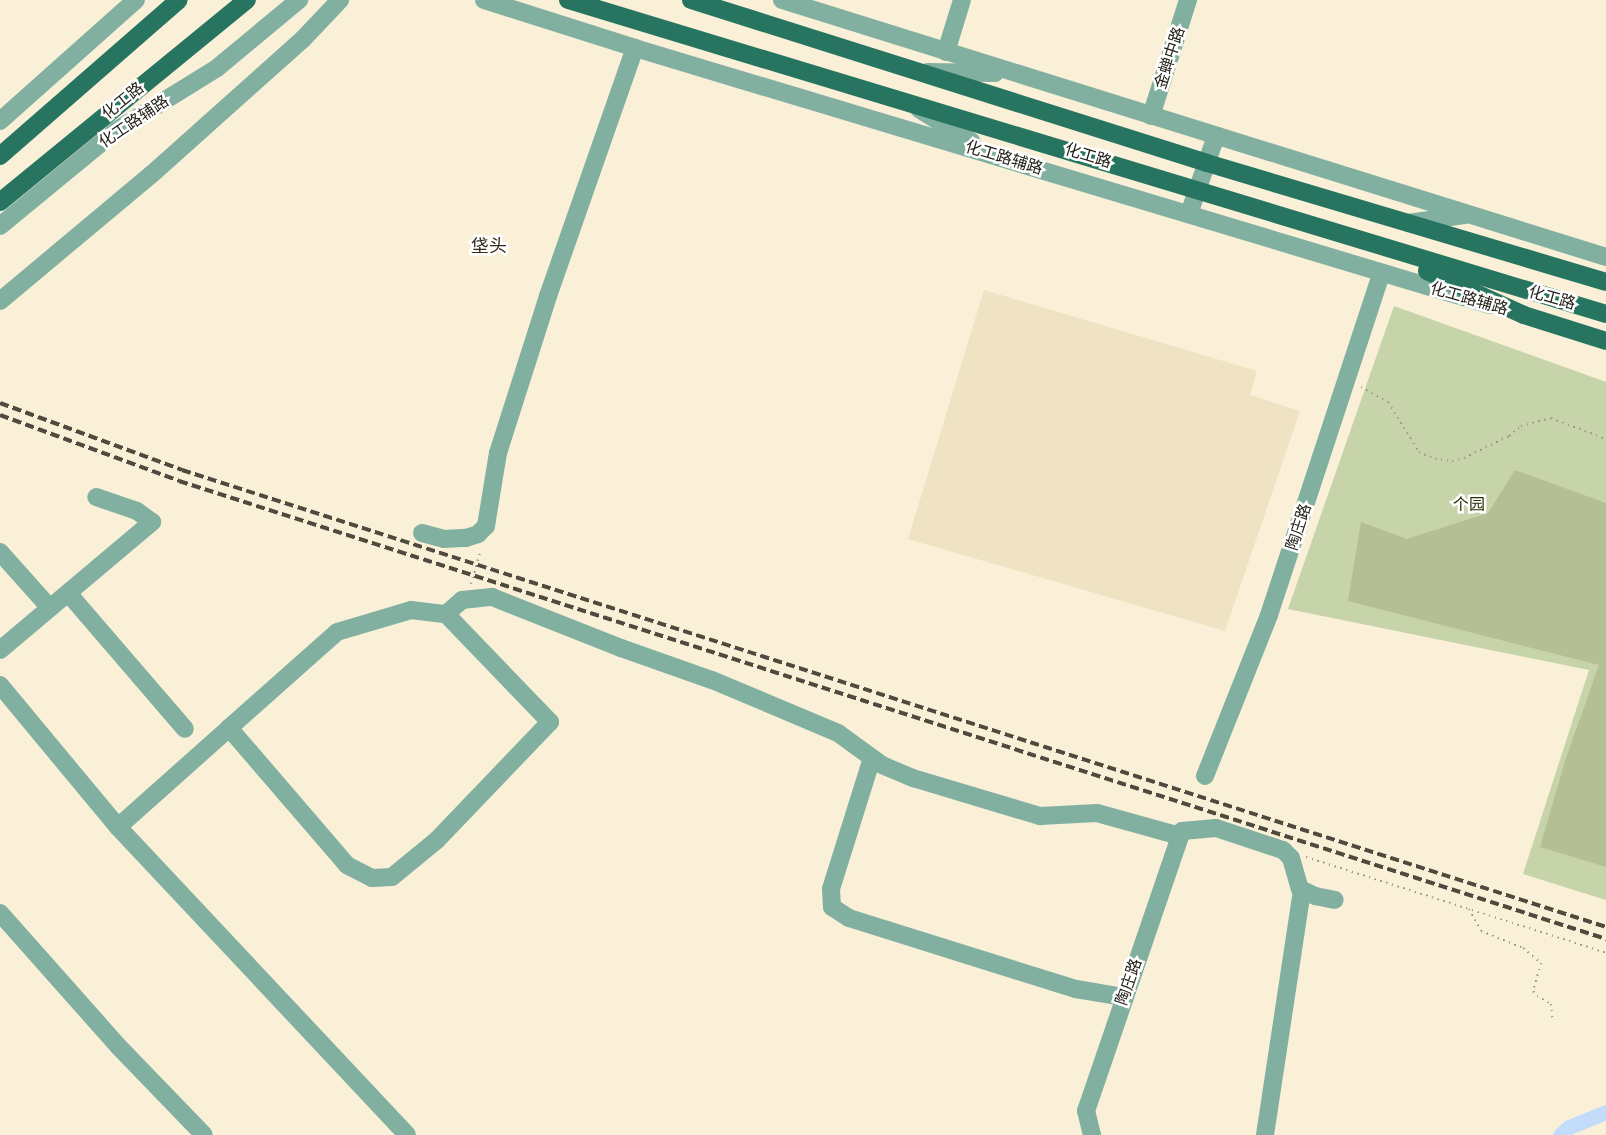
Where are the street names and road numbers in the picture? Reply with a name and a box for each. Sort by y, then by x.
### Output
street label: 金蝉中路 [1151,25,1189,91]
street label: 化工路 [98,78,148,124]
street label: 化工路辅路 [95,92,173,152]
street label: 化工路辅路 [963,137,1045,179]
street label: 化工路 [1062,140,1114,172]
street label: 化工路辅路 [1428,279,1510,319]
street label: 化工路 [1526,282,1578,314]
street label: 陶庄路 [1282,501,1316,553]
street label: 陶庄路 [1112,956,1146,1008]

